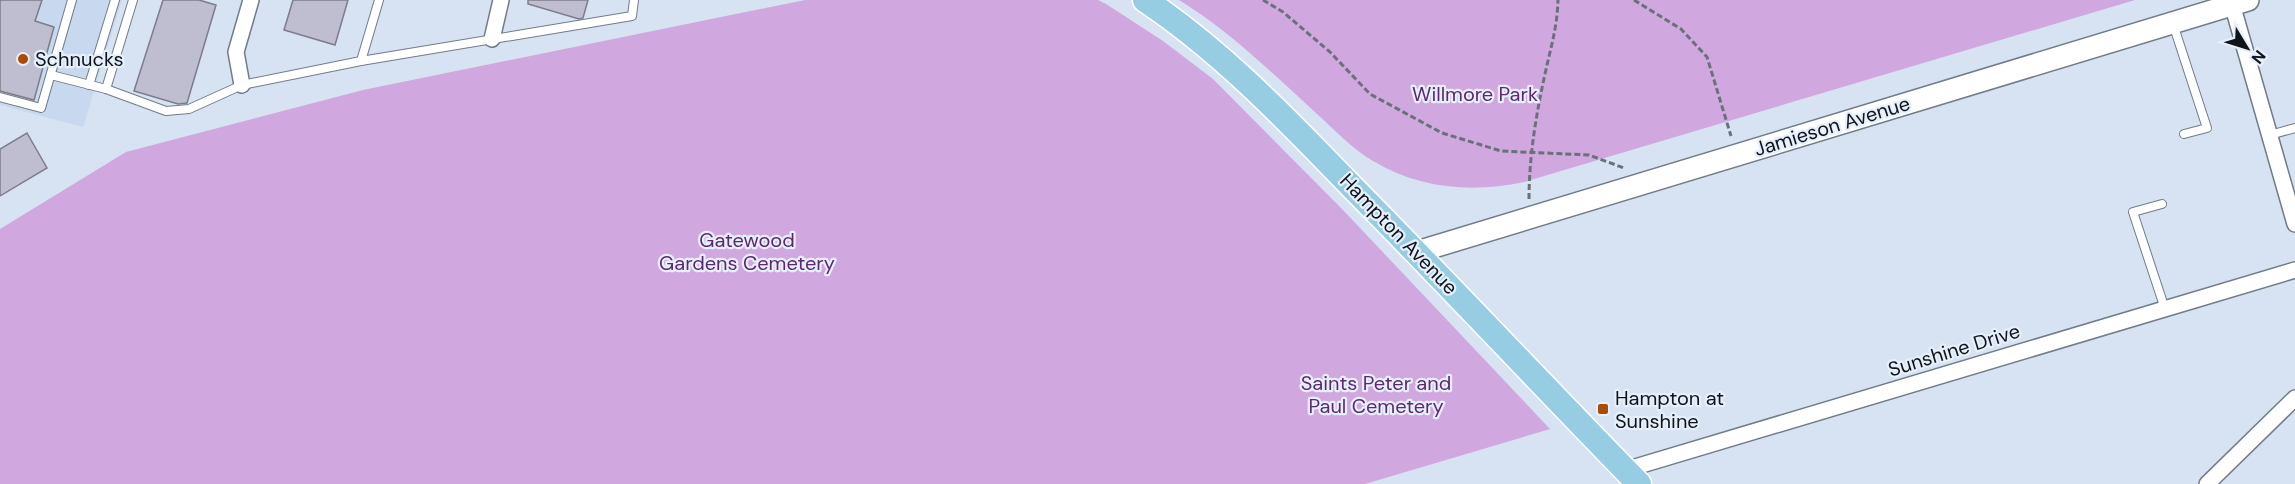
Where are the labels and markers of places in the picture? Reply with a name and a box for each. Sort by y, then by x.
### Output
place label: Schnucks [35,46,123,72]
marker: Schnucks [16,52,30,66]
place label: Hampton at Sunshine [1615,385,1724,434]
marker: Hampton at Sunshine [1596,402,1610,416]

